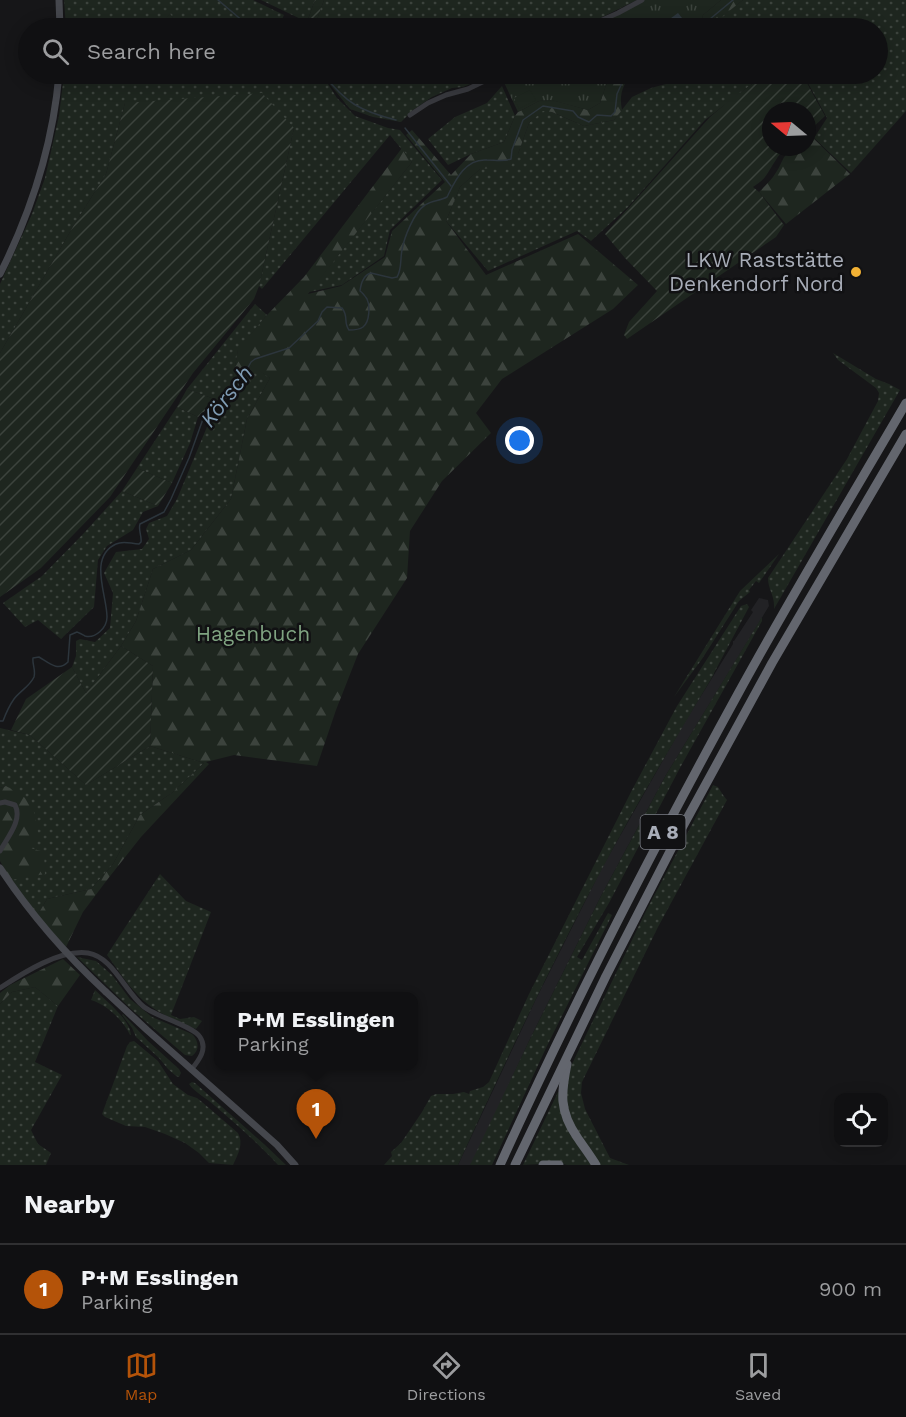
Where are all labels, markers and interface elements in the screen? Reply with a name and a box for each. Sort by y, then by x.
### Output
search box [18,18,888,84]
icon: search [39,35,72,68]
text: Search here [87,39,216,64]
north arrow [762,102,816,156]
place label: LKW Raststätte Denkendorf Nord [669,247,844,296]
marker: LKW Raststätte Denkendorf Nord [849,265,863,279]
water label: Körsch [195,361,258,432]
your location [505,426,534,455]
park label: Hagenbuch [196,621,310,646]
road number: A 8 [640,815,686,849]
popup [214,992,418,1070]
text: P+M Esslingen [237,1007,395,1032]
text: Parking [237,1032,309,1056]
pin: 1 [296,1090,336,1139]
map controls [834,1093,888,1147]
button: locate [834,1093,888,1147]
text: Nearby [24,1189,115,1219]
text: P+M Esslingen [81,1265,239,1290]
text: 1 [39,1277,48,1301]
text: 900 m [819,1277,882,1301]
text: Parking [81,1290,152,1314]
tab: Map [125,1349,158,1404]
tab: Directions [407,1349,486,1404]
tab: Saved [735,1349,781,1404]

